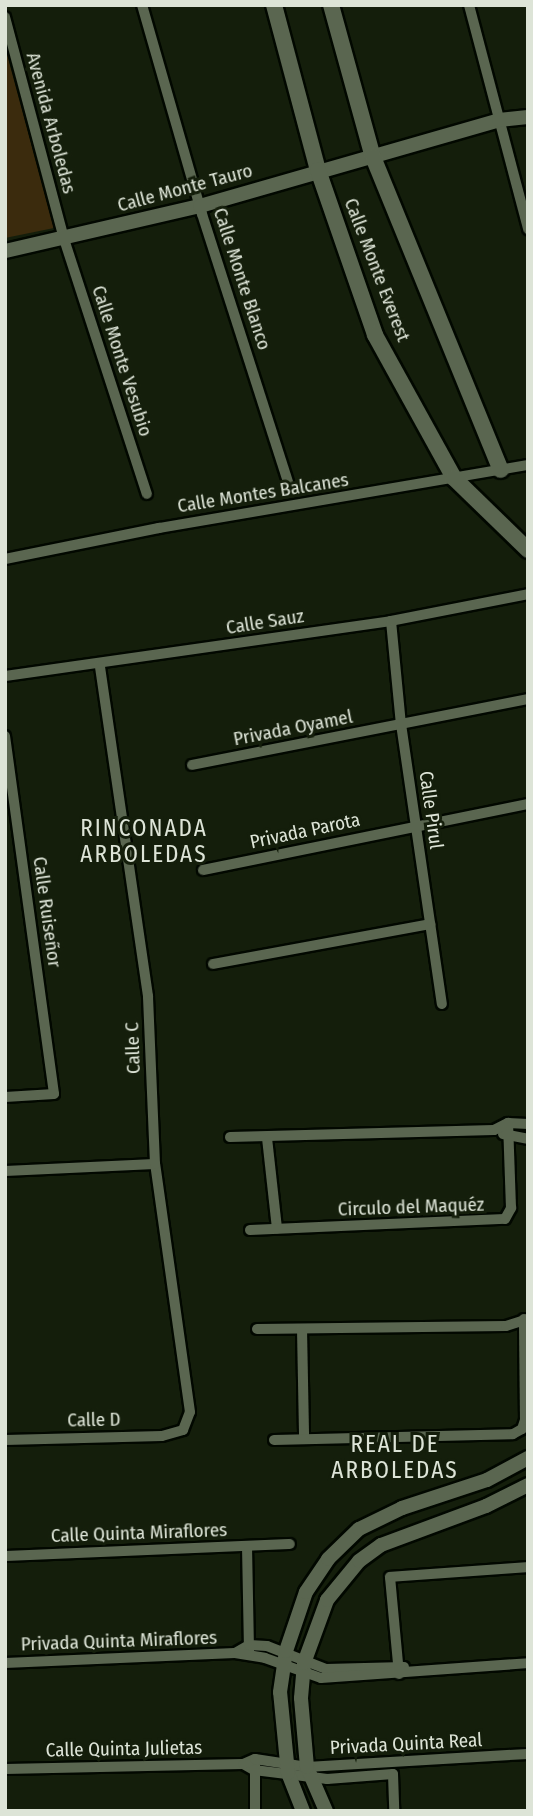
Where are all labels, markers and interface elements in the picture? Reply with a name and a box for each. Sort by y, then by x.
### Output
street label: Avenida Arboledas [21,50,81,196]
street label: Calle Monte Tauro [115,159,255,217]
street label: Calle Monte Everest [339,195,415,345]
street label: Calle Monte Blanco [208,205,276,353]
street label: Calle Monte Vesubio [87,283,157,439]
street label: Calle Montes Balcanes [176,468,350,518]
street label: Calle Sauz [224,605,306,639]
street label: Privada Oyamel [231,705,355,751]
street label: Calle Pirul [414,769,448,851]
street label: Privada Parota [248,808,362,854]
district label: RINCONADA ARBOLEDAS [81,814,207,868]
street label: Calle Ruiseñor [28,855,66,969]
street label: Calle C [121,1022,145,1074]
street label: Circulo del Maquéz [337,1193,485,1221]
street label: Calle D [67,1408,121,1432]
district label: REAL DE ARBOLEDAS [332,1430,458,1484]
street label: Calle Quinta Miraflores [50,1519,228,1547]
street label: Privada Quinta Miraflores [20,1626,218,1656]
street label: Privada Quinta Real [329,1729,483,1759]
street label: Calle Quinta Julietas [46,1736,202,1762]

